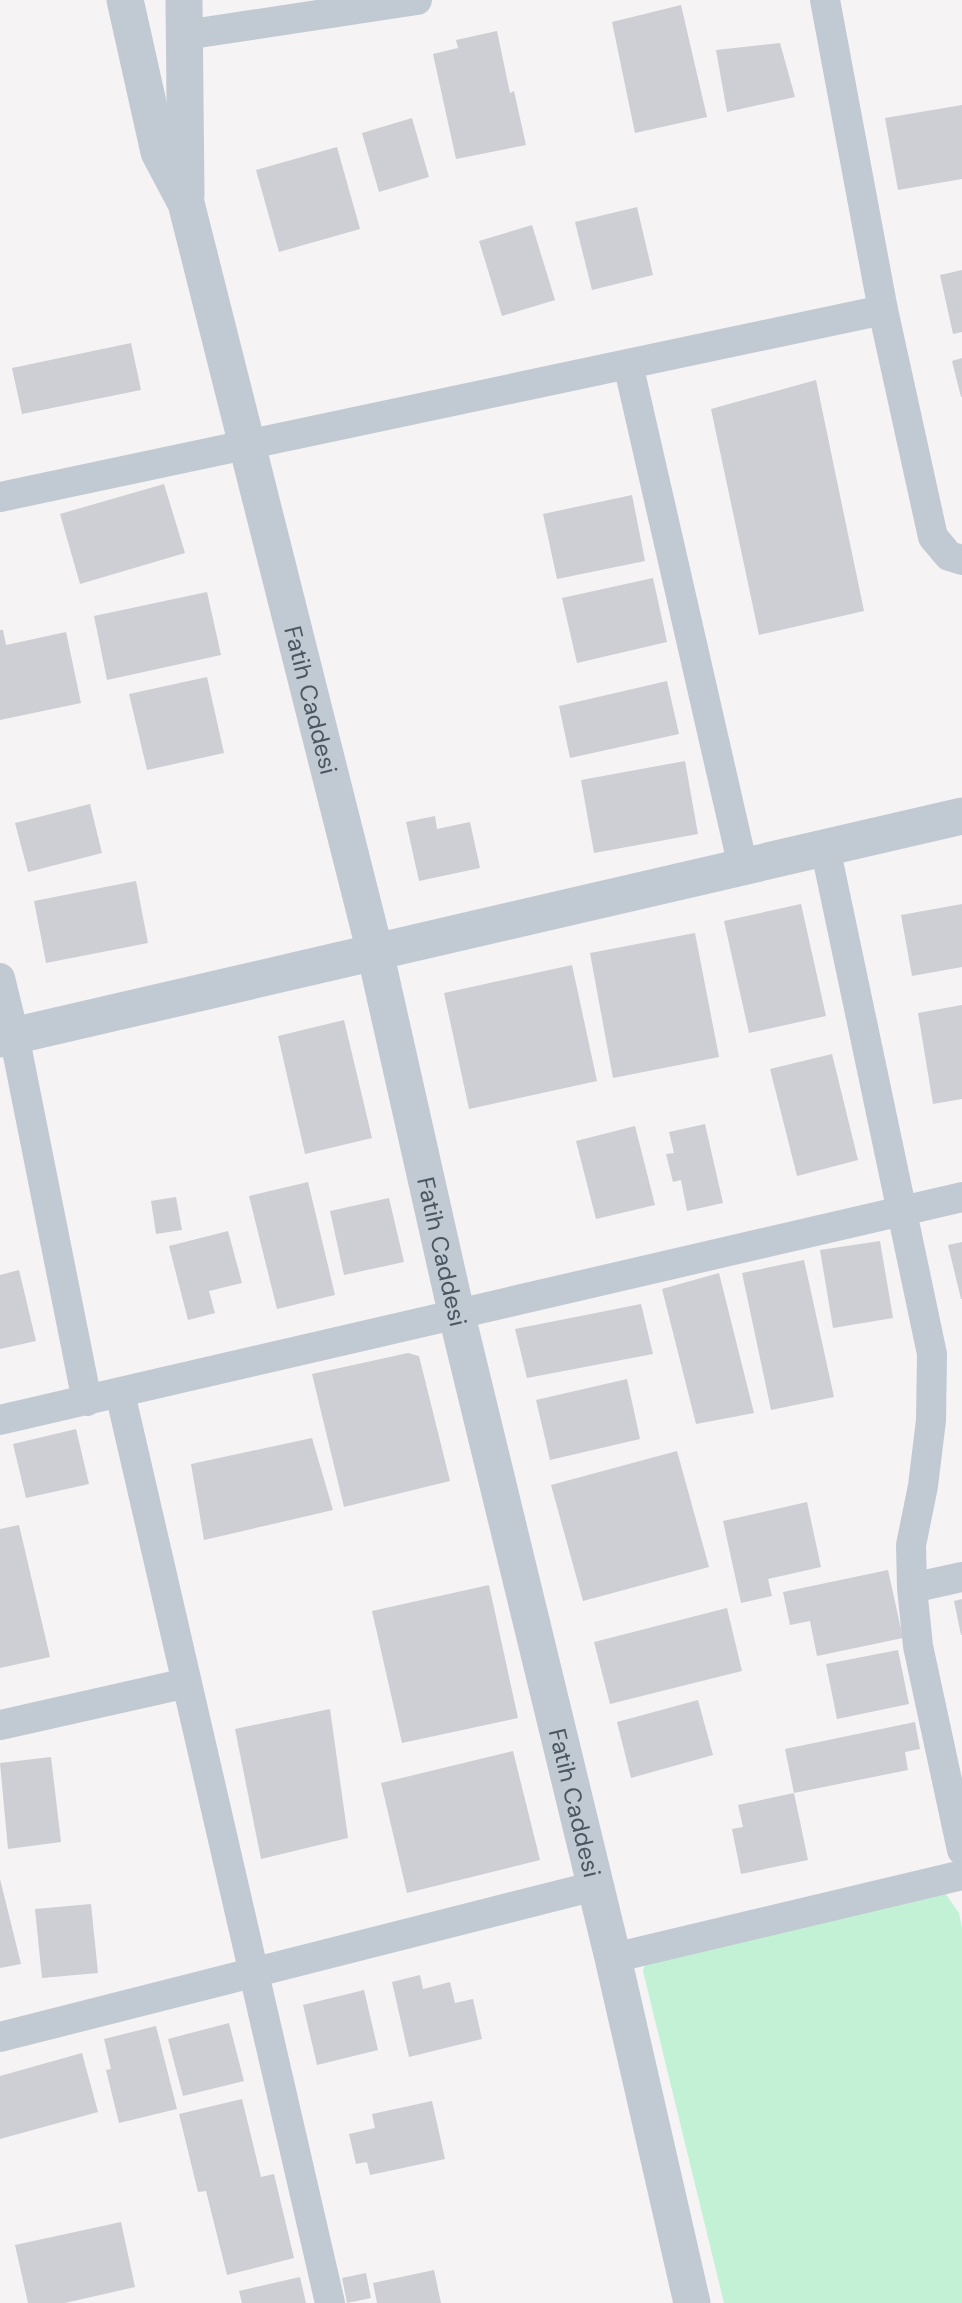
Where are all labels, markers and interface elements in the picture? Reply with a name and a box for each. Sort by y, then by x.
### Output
street label: Fatih Caddesi [278,622,345,777]
street label: Fatih Caddesi [411,1174,474,1329]
street label: Fatih Caddesi [542,1725,608,1880]

